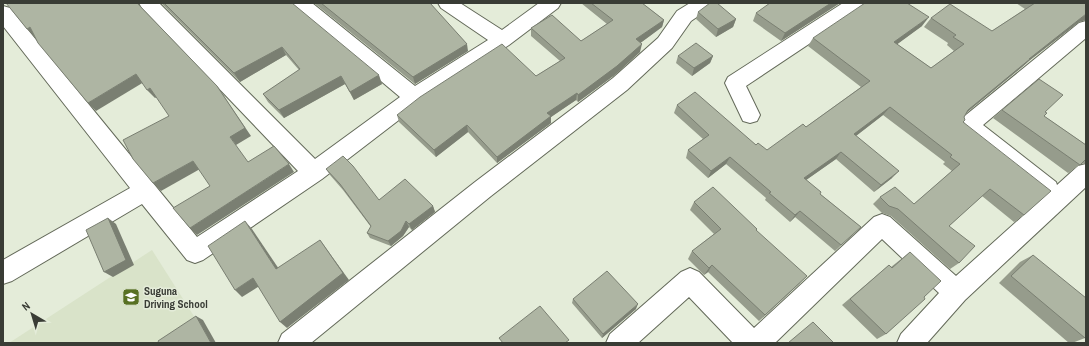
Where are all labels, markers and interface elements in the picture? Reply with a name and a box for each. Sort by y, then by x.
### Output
place label: Suguna Driving School [144,284,208,311]
school or university icon: Suguna Driving School [121,287,141,307]
north arrow [12,294,52,334]
text: N [19,299,33,314]

